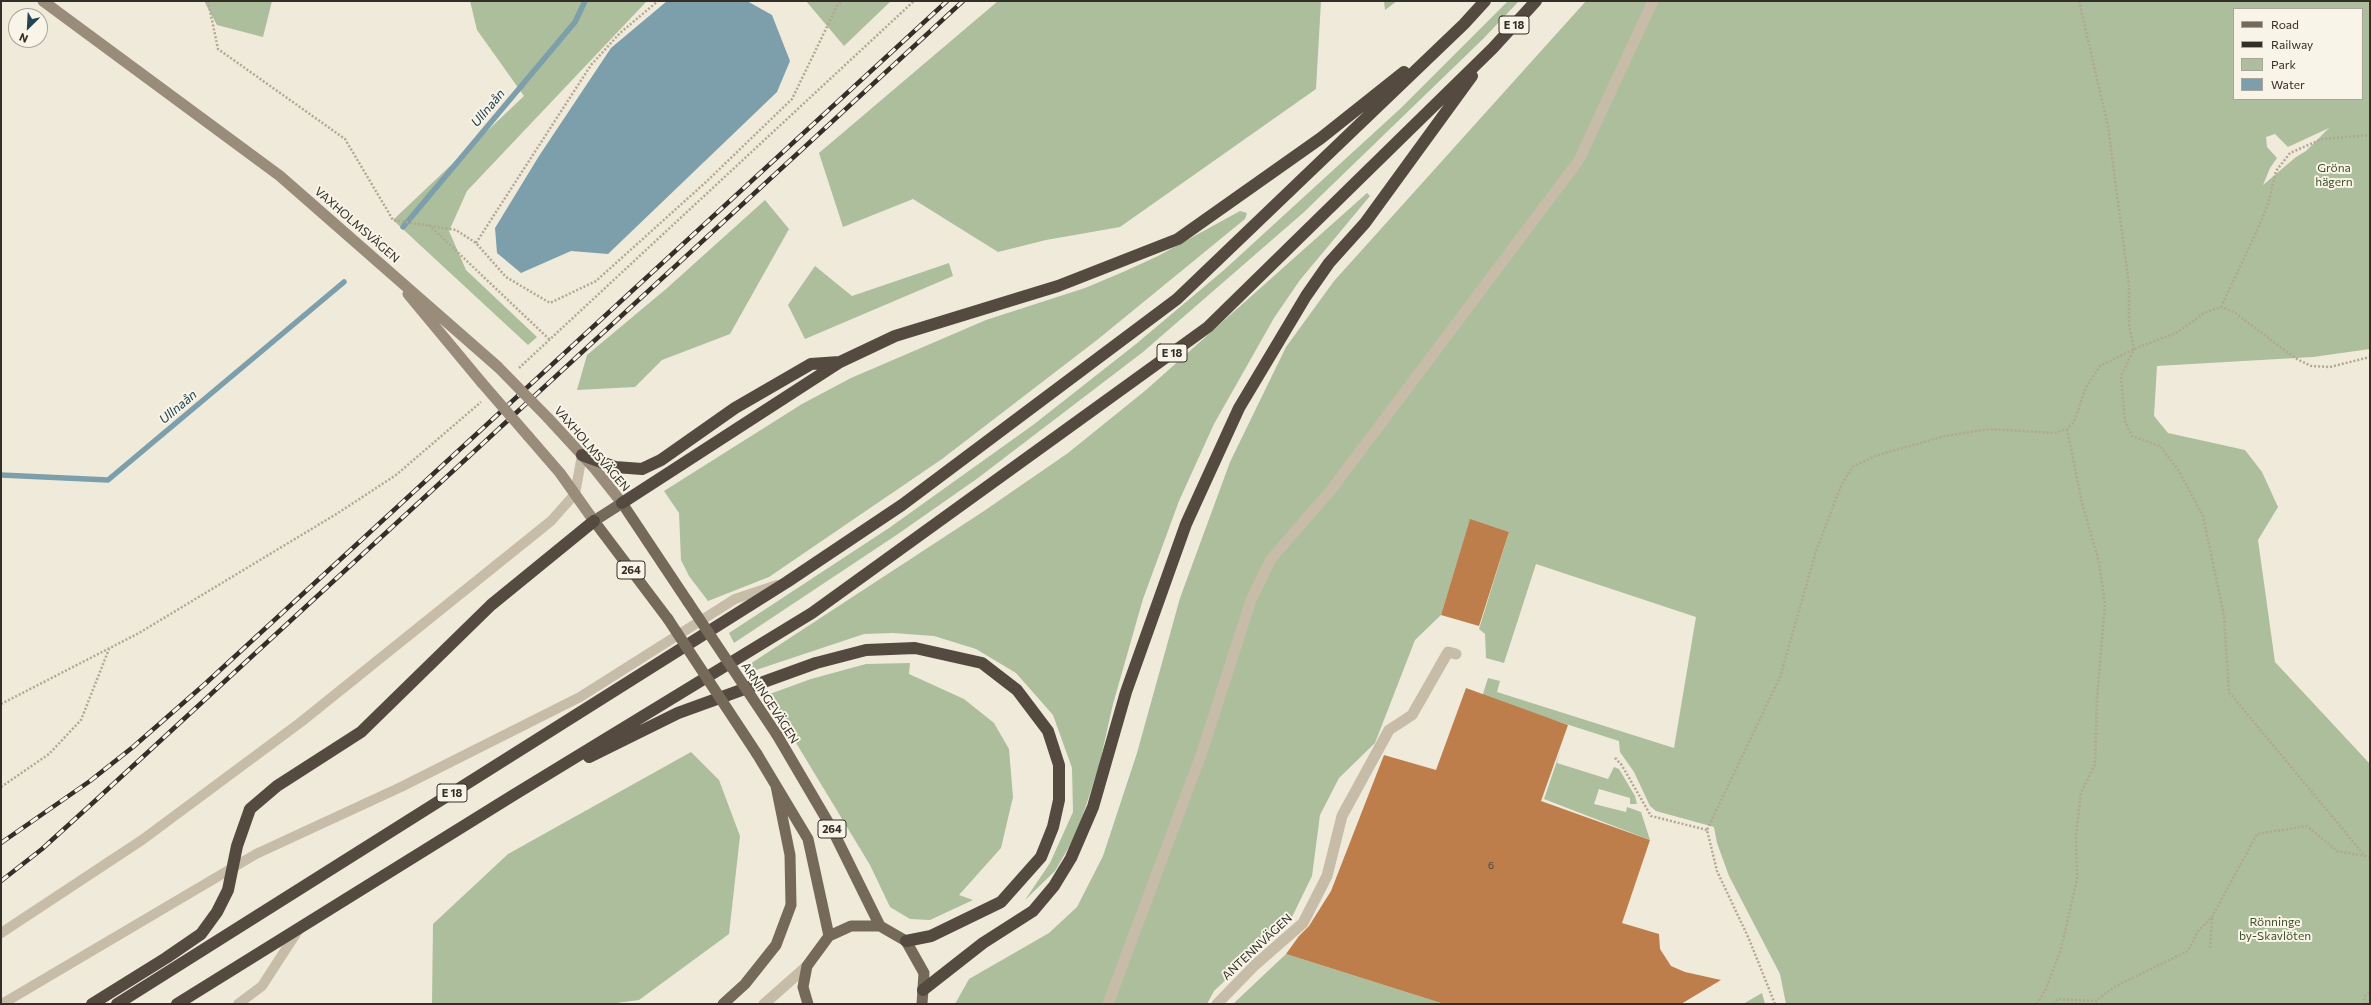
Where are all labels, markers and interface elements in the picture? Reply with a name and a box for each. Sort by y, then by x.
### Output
north arrow [8,8,48,48]
legend [2233,8,2363,100]
road number: E 18 [1499,16,1529,34]
text: Road [2271,17,2299,31]
text: N [17,31,30,46]
text: Railway [2271,37,2313,51]
text: Park [2271,57,2296,71]
text: Water [2271,77,2305,91]
water label: Ullnaån [468,86,508,130]
park label: Gröna hägern [2315,161,2353,189]
street label: VAXHOLMSVÄGEN [312,184,402,266]
road number: E 18 [1157,344,1187,362]
water label: Ullnaån [156,387,200,427]
street label: VAXHOLMSVÄGEN [551,404,633,494]
road number: 264 [617,561,645,579]
street label: ARNINGEVÄGEN [738,660,802,746]
road number: E 18 [437,784,467,802]
road number: 264 [818,820,846,838]
house number: 6 [1488,860,1494,872]
street label: ANTENNVÄGEN [1219,911,1295,983]
park label: Rönninge by-Skavlöten [2239,915,2311,943]

